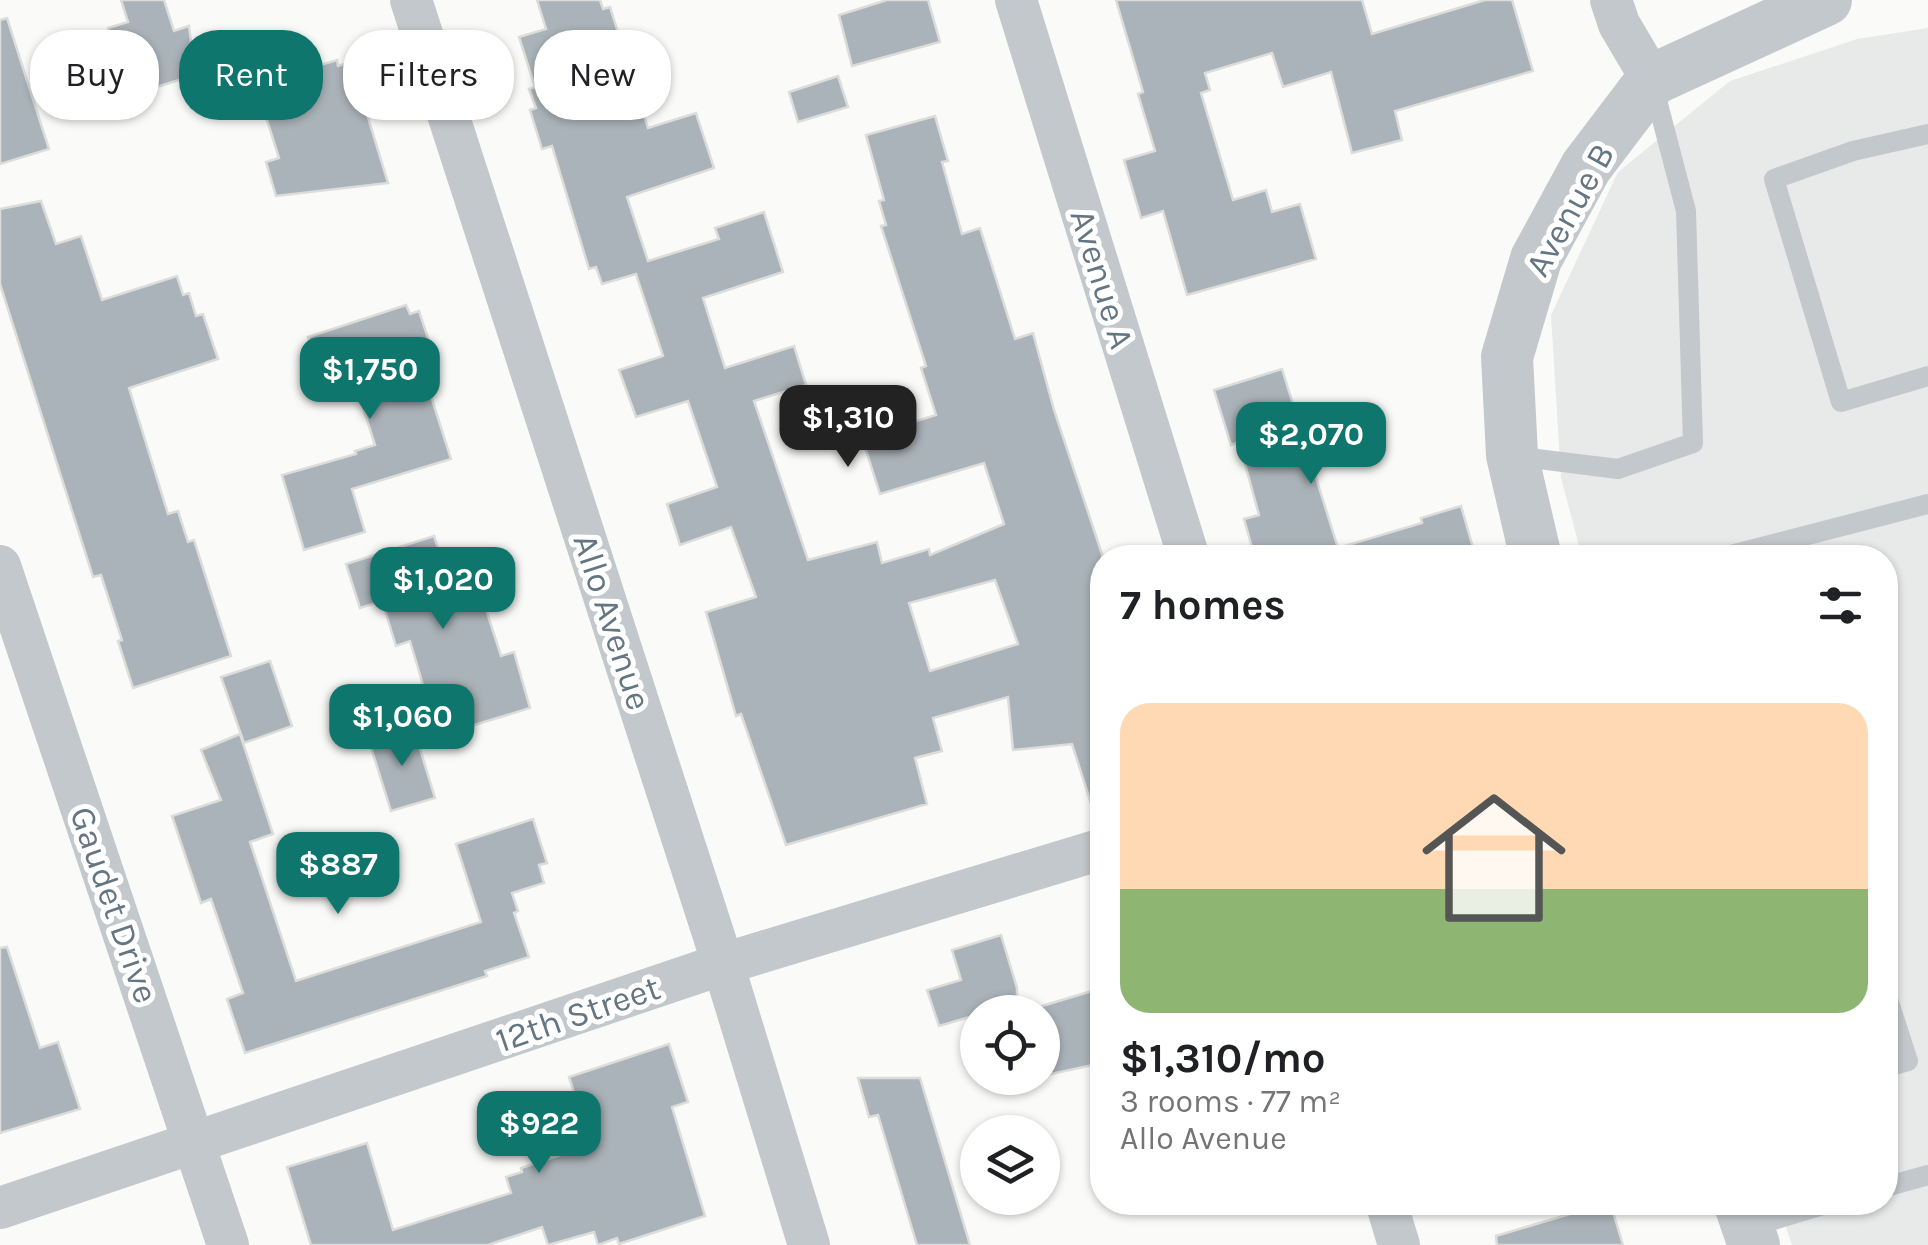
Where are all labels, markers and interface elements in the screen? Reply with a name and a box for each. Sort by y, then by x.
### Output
chip: Buy [30,30,159,120]
chip: Rent [179,30,323,120]
chip: Filters [343,30,514,120]
chip: New [534,30,671,120]
street label: Avenue B [1517,137,1623,283]
street label: Avenue A [1061,204,1143,354]
pin: $1,750 [289,337,451,422]
text: $1,750 [322,351,418,388]
pin: $1,310 [767,385,929,470]
text: $1,310 [801,399,895,436]
pin: $2,070 [1230,402,1392,487]
text: $2,070 [1258,416,1364,453]
street label: Allo Avenue [564,529,660,715]
pin: $1,020 [362,547,524,632]
text: $1,020 [392,561,494,598]
icon: filters [1813,578,1868,633]
text: 7 homes [1120,580,1286,630]
pin: $1,060 [321,684,483,769]
text: $1,060 [351,698,453,735]
icon: home [1404,768,1584,948]
street label: Gaudet Drive [61,801,167,1009]
pin: $887 [279,832,397,917]
text: $887 [298,846,378,883]
street label: 12th Street [491,967,665,1061]
map controls [960,995,1060,1215]
button: locate [960,995,1060,1095]
text: $1,310/mo [1120,1033,1326,1083]
text: 3 rooms · 77 m² [1120,1083,1341,1120]
pin: $922 [480,1091,598,1176]
text: $922 [499,1105,579,1142]
button: layers [960,1115,1060,1215]
text: Allo Avenue [1120,1120,1287,1157]

